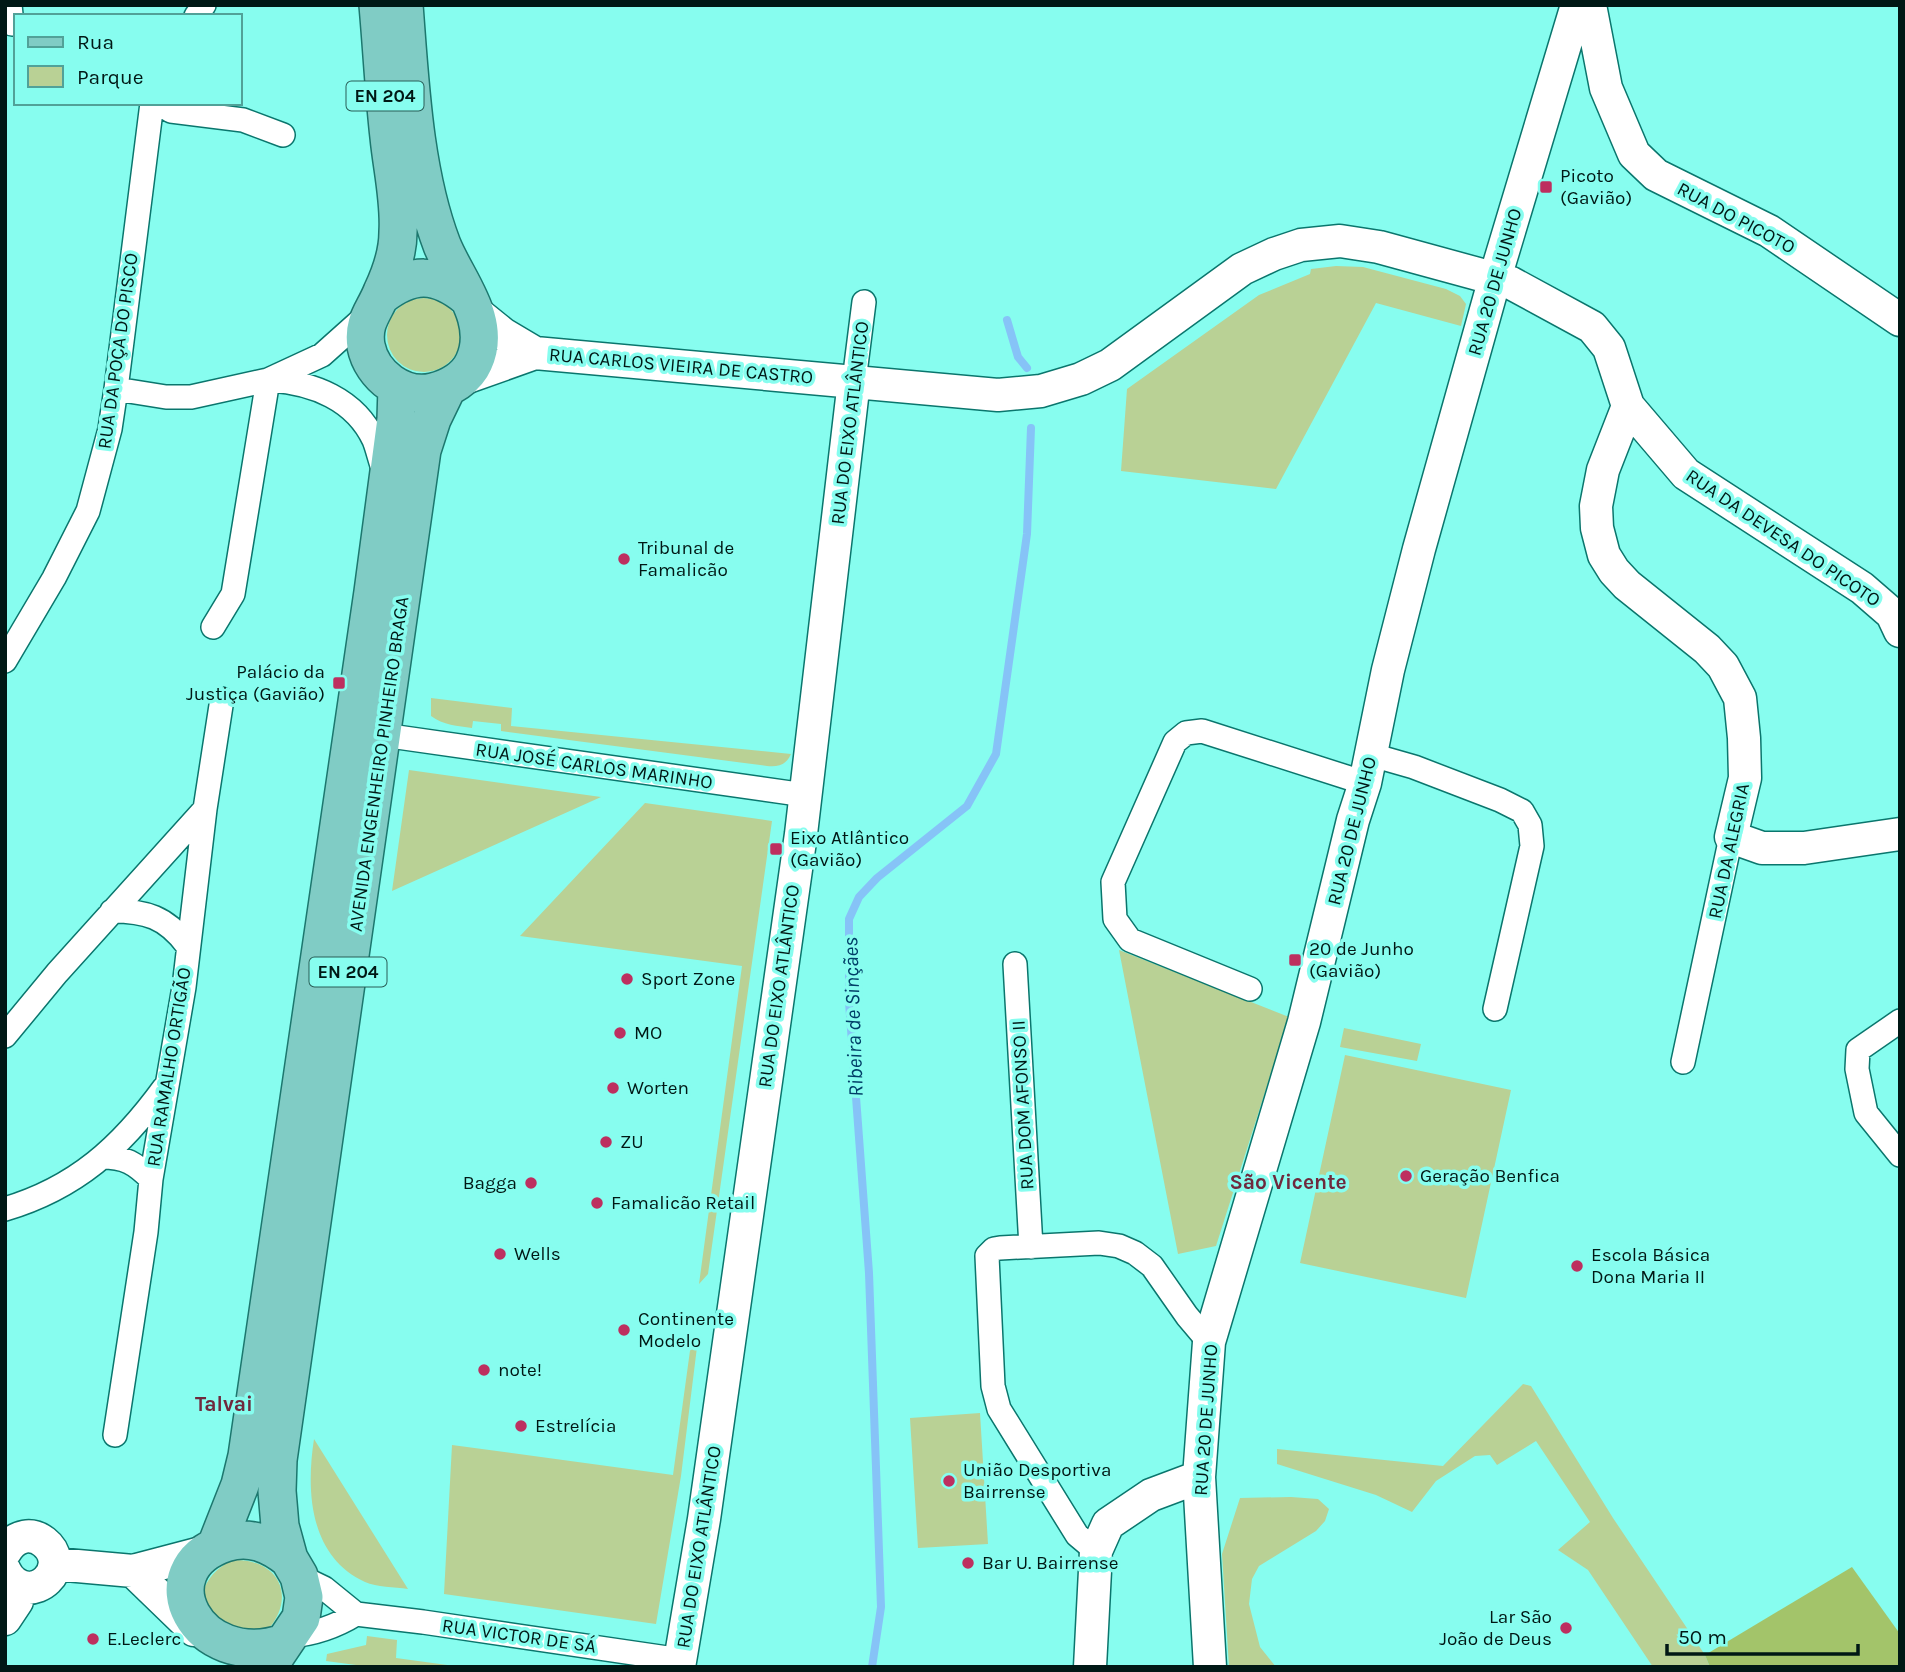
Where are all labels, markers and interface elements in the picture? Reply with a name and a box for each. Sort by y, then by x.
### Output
legend [14,14,242,105]
text: Rua [77,30,114,54]
text: Parque [77,65,144,89]
road number: EN 204 [346,82,424,110]
place label: Picoto (Gavião) [1560,165,1632,209]
street label: RUA DO PICOTO [1673,178,1799,258]
marker: Picoto (Gavião) [1538,179,1554,195]
street label: RUA 20 DE JUNHO [1463,206,1527,358]
street label: RUA DA POÇA DO PISCO [93,252,143,450]
street label: RUA DO EIXO ATLÂNTICO [827,320,873,526]
street label: RUA CARLOS VIEIRA DE CASTRO [548,343,814,389]
street label: RUA DA DEVESA DO PICOTO [1682,465,1884,611]
place label: Tribunal de Famalicão [638,537,734,581]
marker: Tribunal de Famalicão [616,551,632,567]
street label: AVENIDA ENGENHEIRO PINHEIRO BRAGA [345,595,413,933]
place label: Palácio da Justiça (Gavião) [186,661,325,705]
marker: Palácio da Justiça (Gavião) [331,675,347,691]
street label: RUA JOSÉ CARLOS MARINHO [474,737,714,794]
street label: RUA 20 DE JUNHO [1323,755,1381,907]
street label: RUA DA ALEGRIA [1704,781,1754,921]
place label: Eixo Atlântico (Gavião) [790,827,909,871]
marker: Eixo Atlântico (Gavião) [768,841,784,857]
street label: RUA DO EIXO ATLÂNTICO [754,883,804,1089]
water label: Ribeira de Sinçães [838,937,868,1097]
place label: 20 de Junho (Gavião) [1309,938,1414,982]
marker: 20 de Junho (Gavião) [1287,952,1303,968]
road number: EN 204 [310,958,386,987]
street label: RUA RAMALHO ORTIGÃO [142,966,196,1168]
place label: Sport Zone [641,968,735,990]
marker: Sport Zone [619,971,635,987]
street label: RUA DOM AFONSO II [1008,1020,1038,1190]
place label: MO [634,1022,662,1044]
marker: MO [612,1025,628,1041]
place label: Worten [627,1077,689,1099]
marker: Worten [605,1080,621,1096]
place label: ZU [620,1131,644,1153]
marker: ZU [598,1134,614,1150]
place label: Geração Benfica [1420,1165,1560,1187]
marker: Geração Benfica [1398,1168,1414,1184]
district label: São Vicente [1229,1170,1347,1194]
place label: Bagga [463,1172,517,1194]
marker: Bagga [523,1175,539,1191]
place label: Famalicão Retail [611,1192,755,1214]
marker: Famalicão Retail [589,1195,605,1211]
place label: Wells [514,1243,561,1265]
place label: Escola Básica Dona Maria II [1591,1244,1710,1288]
marker: Wells [492,1246,508,1262]
marker: Escola Básica Dona Maria II [1569,1258,1585,1274]
place label: Continente Modelo [638,1308,734,1352]
marker: Continente Modelo [616,1322,632,1338]
street label: RUA 20 DE JUNHO [1190,1343,1222,1497]
place label: note! [498,1359,542,1381]
marker: note! [476,1362,492,1378]
district label: Talvai [195,1392,253,1416]
place label: Estrelícia [535,1415,616,1437]
marker: Estrelícia [513,1418,529,1434]
street label: RUA DO EIXO ATLÂNTICO [672,1444,726,1650]
place label: União Desportiva Bairrense [963,1459,1111,1503]
marker: União Desportiva Bairrense [941,1473,957,1489]
place label: Bar U. Bairrense [982,1552,1119,1574]
marker: Bar U. Bairrense [960,1555,976,1571]
place label: Lar São João de Deus [1439,1606,1552,1650]
scale bar [1667,1612,1858,1656]
street label: RUA VICTOR DE SÁ [441,1613,598,1658]
marker: Lar São João de Deus [1558,1620,1574,1636]
text: 50 m [1678,1625,1727,1649]
place label: E.Leclerc [107,1628,181,1650]
marker: E.Leclerc [85,1631,101,1647]

